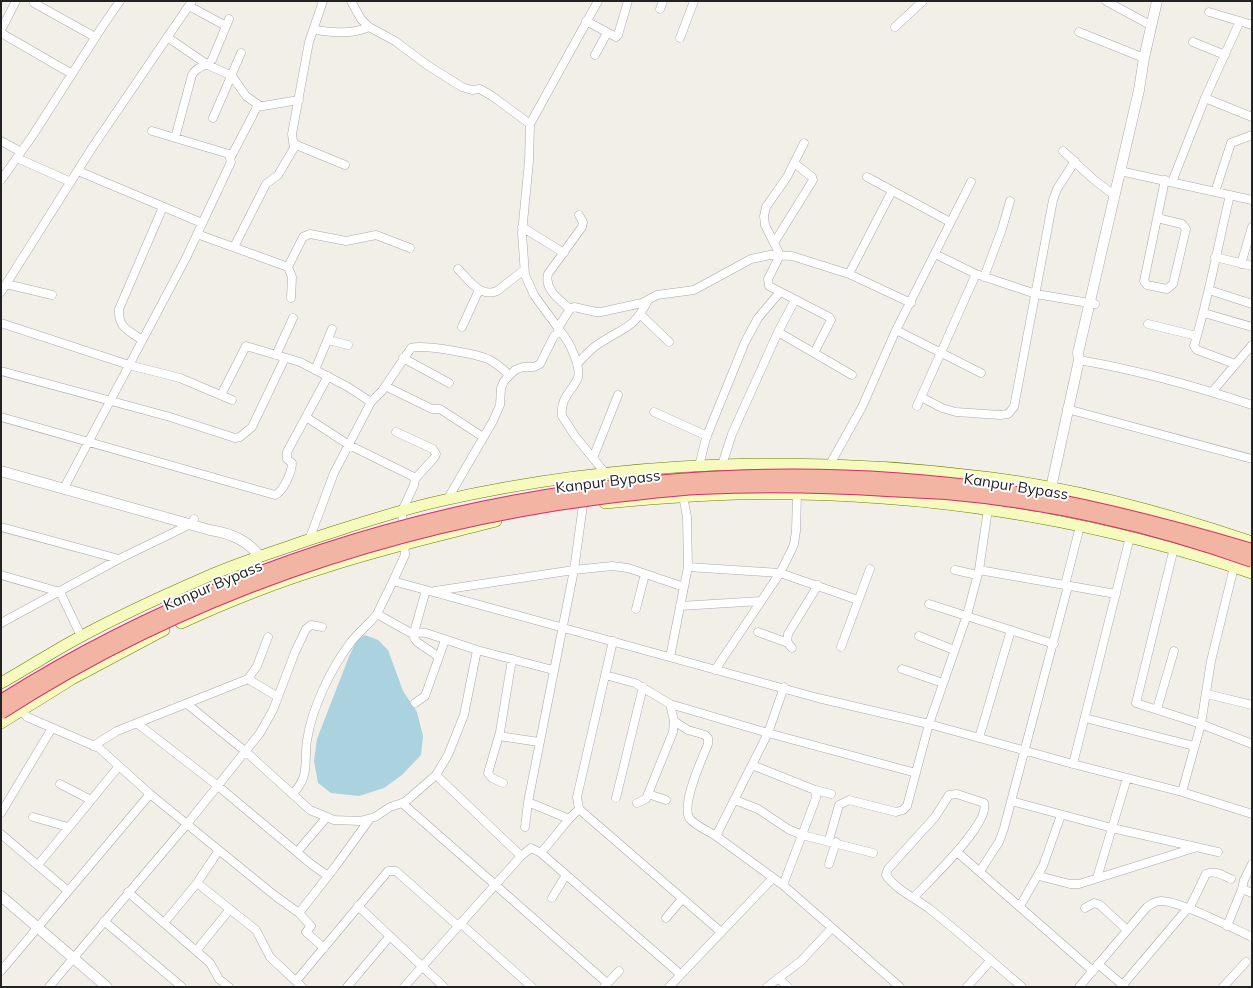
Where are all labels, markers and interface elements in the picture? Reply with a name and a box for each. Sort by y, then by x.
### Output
street label: Kanpur Bypass [555,467,661,497]
street label: Kanpur Bypass [963,470,1069,504]
street label: Kanpur Bypass [161,557,265,615]

